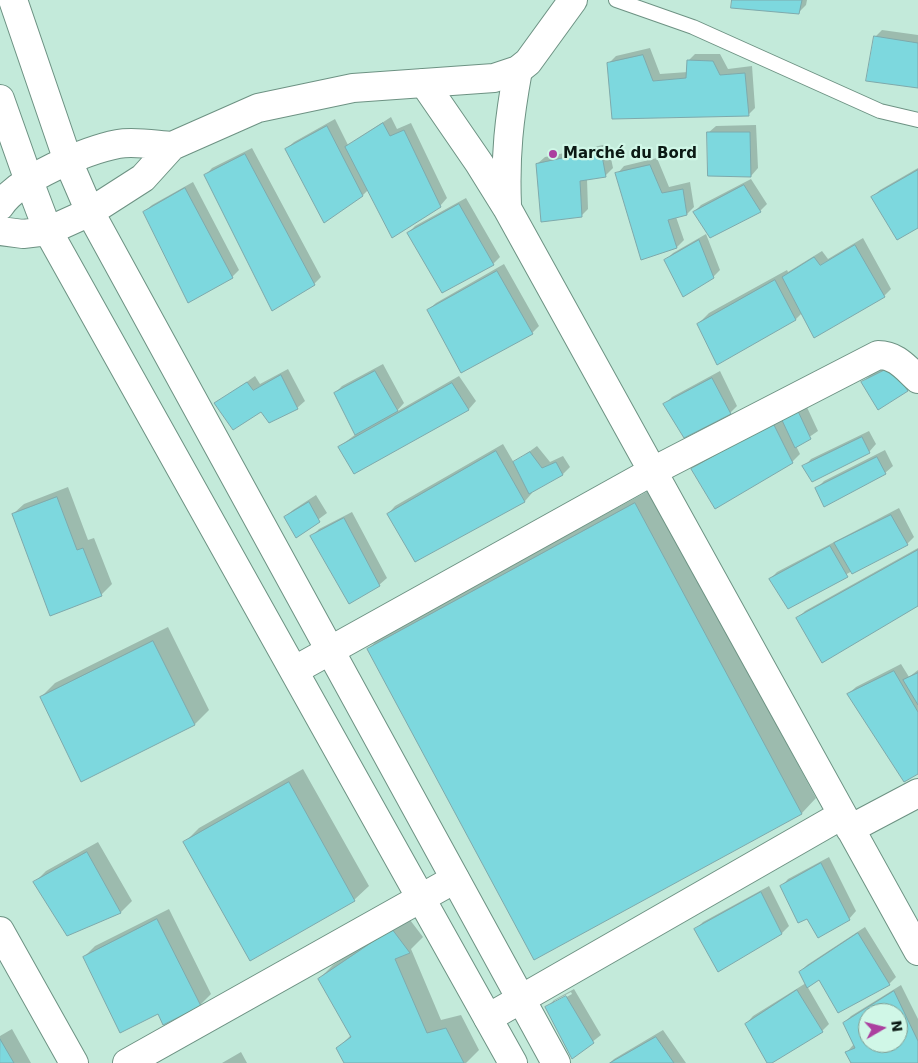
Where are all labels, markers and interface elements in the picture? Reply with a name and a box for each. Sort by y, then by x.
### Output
place label: Marché du Bord [563,145,697,163]
marker: Marché du Bord [547,148,559,160]
north arrow [858,1003,908,1053]
text: N [888,1019,906,1033]

